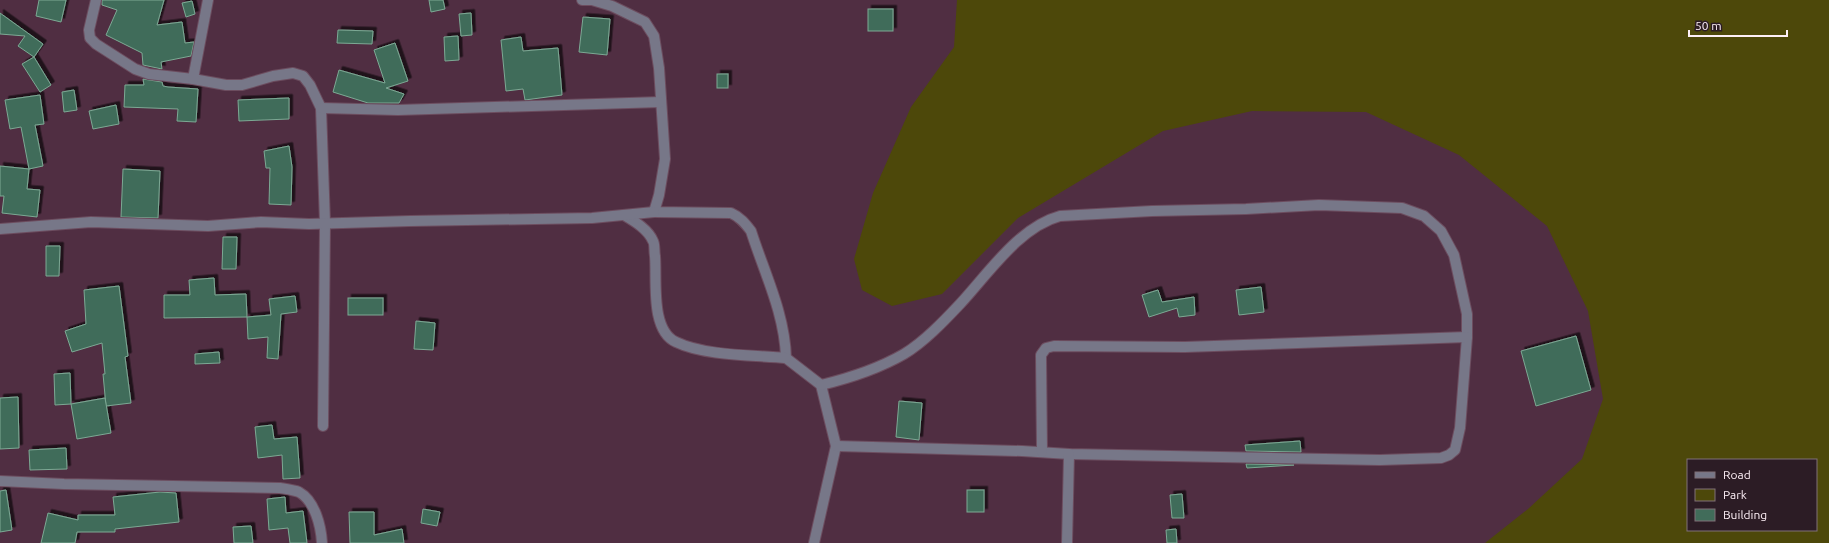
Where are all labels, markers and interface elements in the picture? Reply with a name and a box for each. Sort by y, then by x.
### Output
scale bar [1689,12,1787,38]
text: 50 m [1695,19,1722,32]
legend [1687,459,1817,531]
text: Road [1723,468,1751,481]
text: Park [1723,488,1747,501]
text: Building [1723,508,1767,521]

